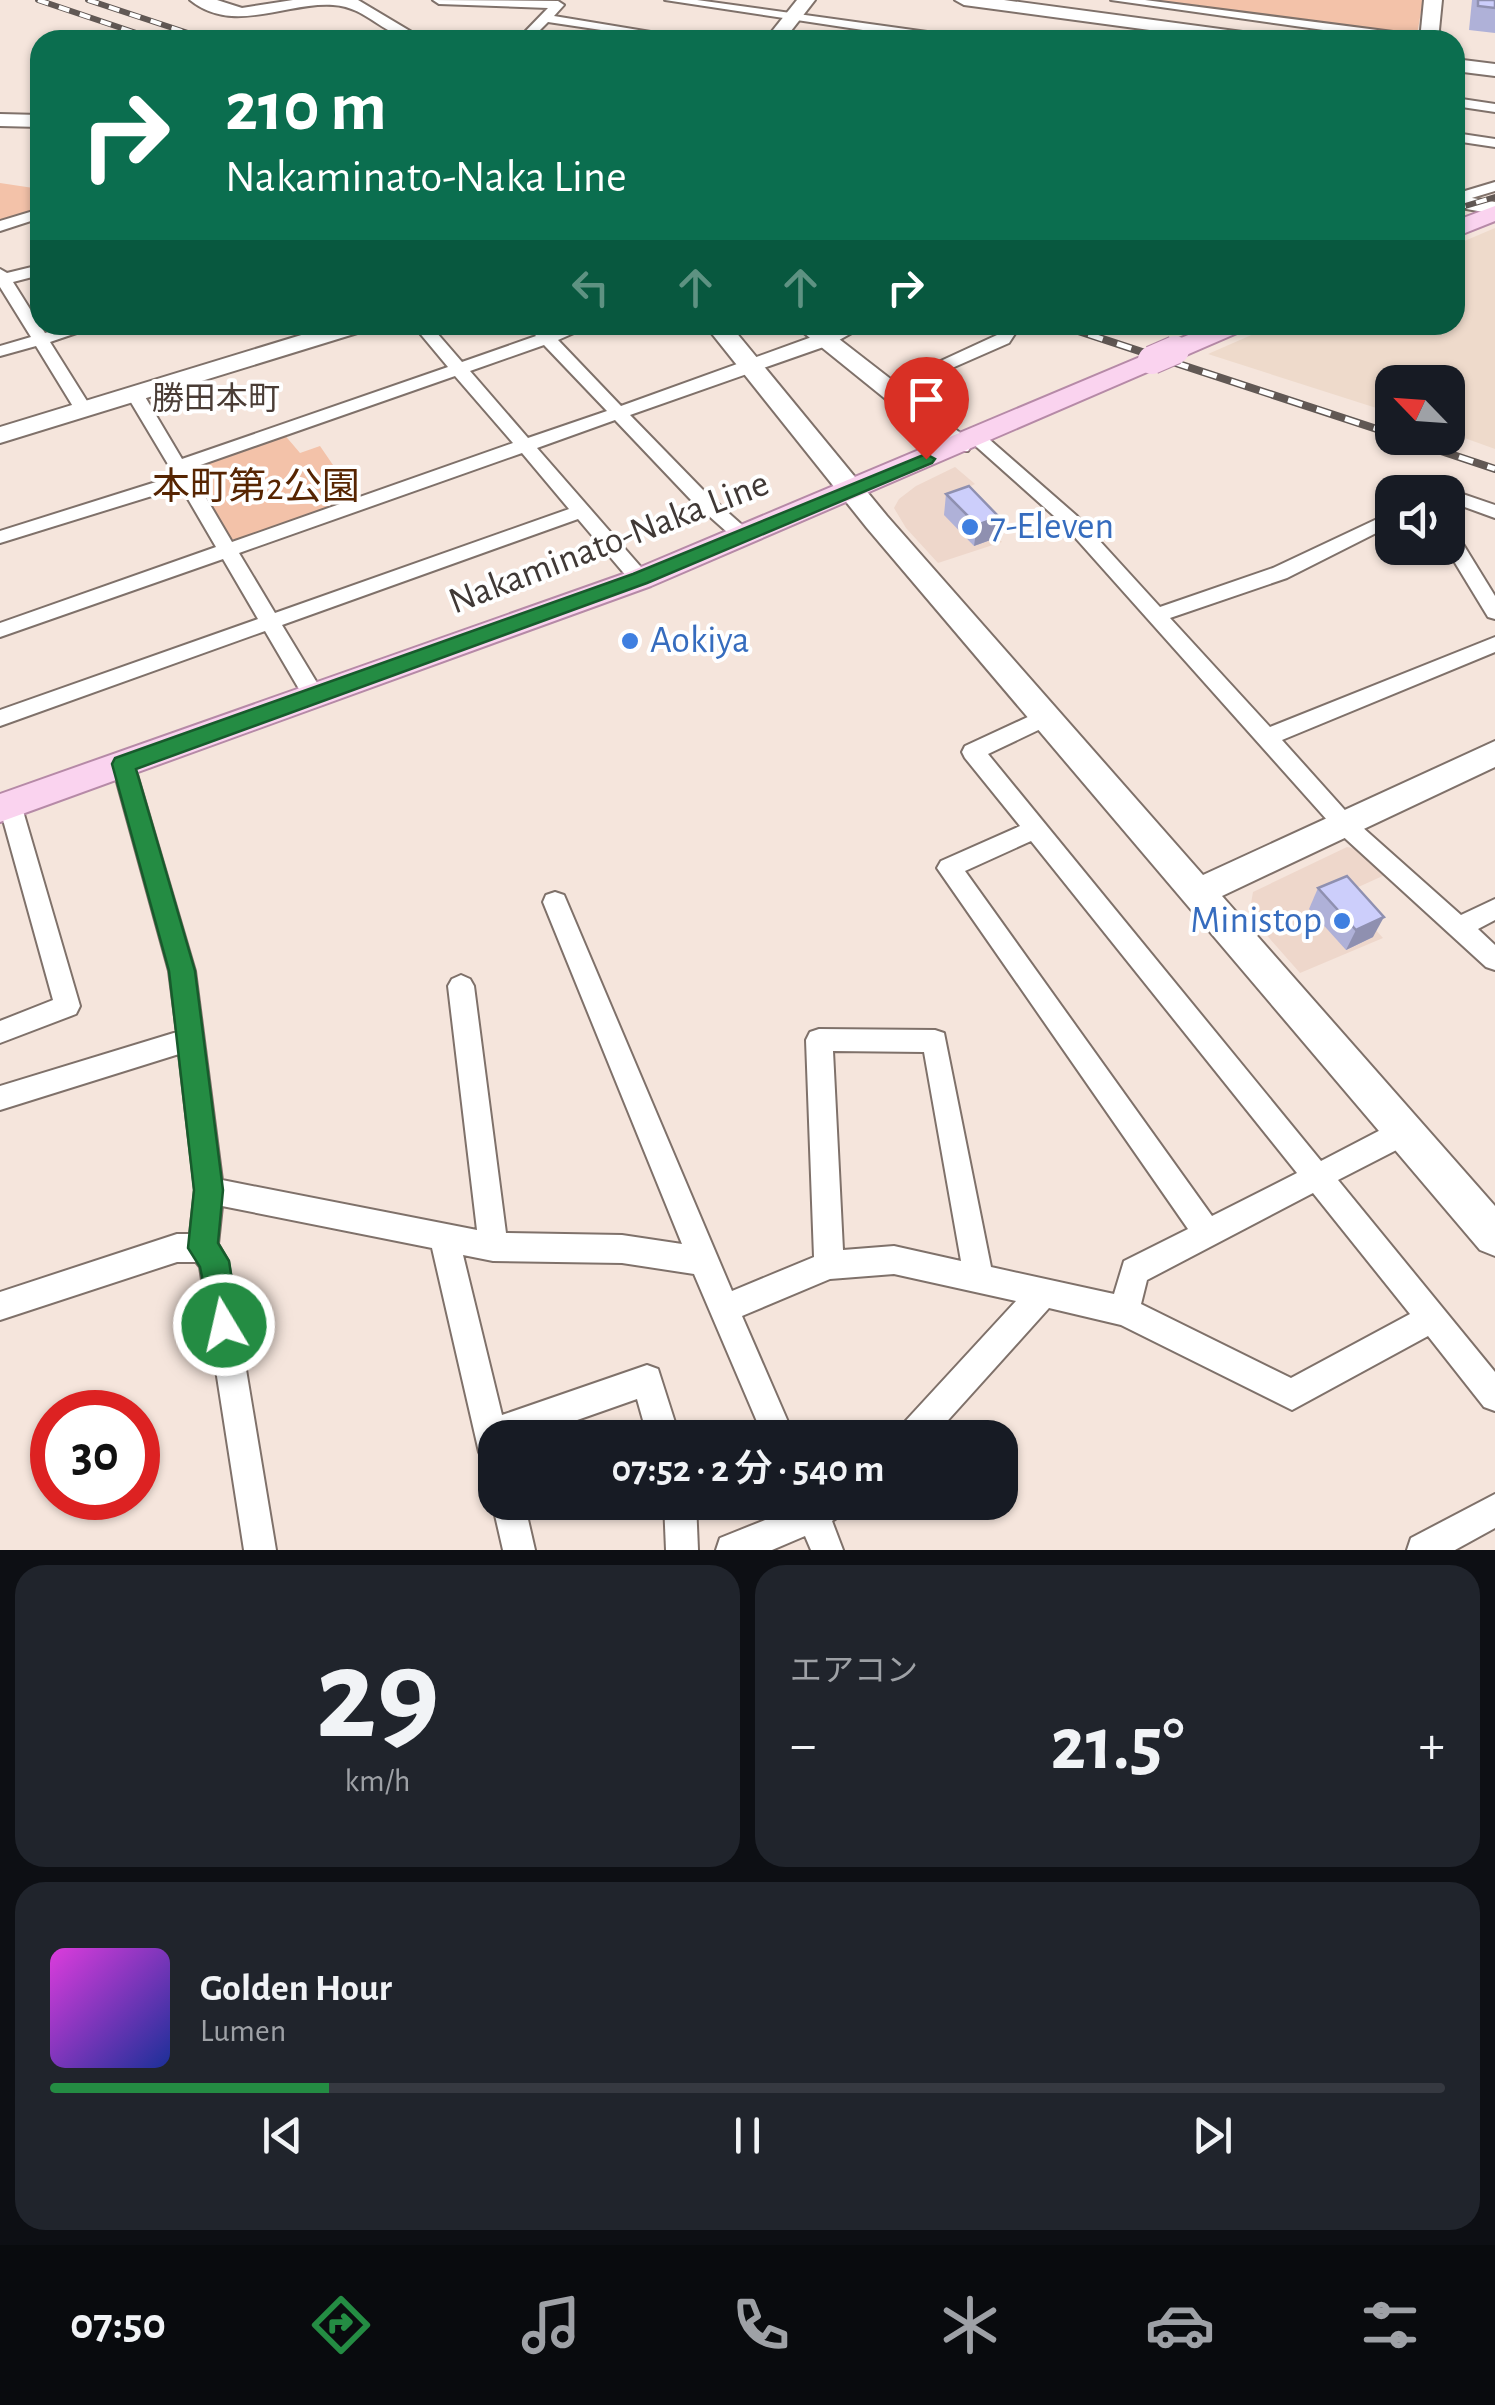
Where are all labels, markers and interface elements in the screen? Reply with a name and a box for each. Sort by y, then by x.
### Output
icon: right [60,70,190,200]
text: 210 m [225,73,387,143]
text: Nakaminato-Naka Line [225,155,627,200]
icon: left [563,260,618,315]
icon: ahead [668,260,723,315]
icon: ahead [773,260,828,315]
icon: right [878,260,933,315]
pin [884,357,969,460]
north arrow [1375,365,1465,455]
map controls [1375,365,1465,565]
icon: arrive [899,372,954,427]
district label: 勝田本町 [152,381,280,415]
street label: Nakaminato-Naka Line [444,464,774,622]
park label: 本町第2公園 [152,467,360,507]
button: sound [1375,475,1465,565]
place label: 7-Eleven [990,508,1114,546]
marker: 7-Eleven [959,516,981,538]
place label: Aokiya [650,622,750,660]
marker: Aokiya [619,630,641,652]
place label: Ministop [1190,902,1322,940]
marker: Ministop [1331,910,1353,932]
position arrow [172,1273,276,1377]
speed limit sign: 30 [30,1390,160,1520]
text: 07:52 · 2 分 · 540 m [612,1451,884,1489]
text: 29 [315,1632,440,1762]
text: エアコン [790,1655,918,1687]
text: 21.5° [1051,1708,1184,1783]
text: − [790,1718,816,1773]
text: + [1419,1718,1445,1773]
text: km/h [344,1765,411,1797]
text: Golden Hour [200,1970,392,2008]
text: Lumen [200,2015,286,2047]
icon: previous [255,2108,310,2163]
icon: pause [720,2108,775,2163]
icon: next [1185,2108,1240,2163]
icon: directions [306,2290,376,2360]
icon: music [516,2290,586,2360]
icon: phone [726,2290,796,2360]
icon: climate [935,2290,1005,2360]
icon: car [1145,2290,1215,2360]
icon: filters [1355,2290,1425,2360]
text: 07:50 [70,2302,166,2347]

